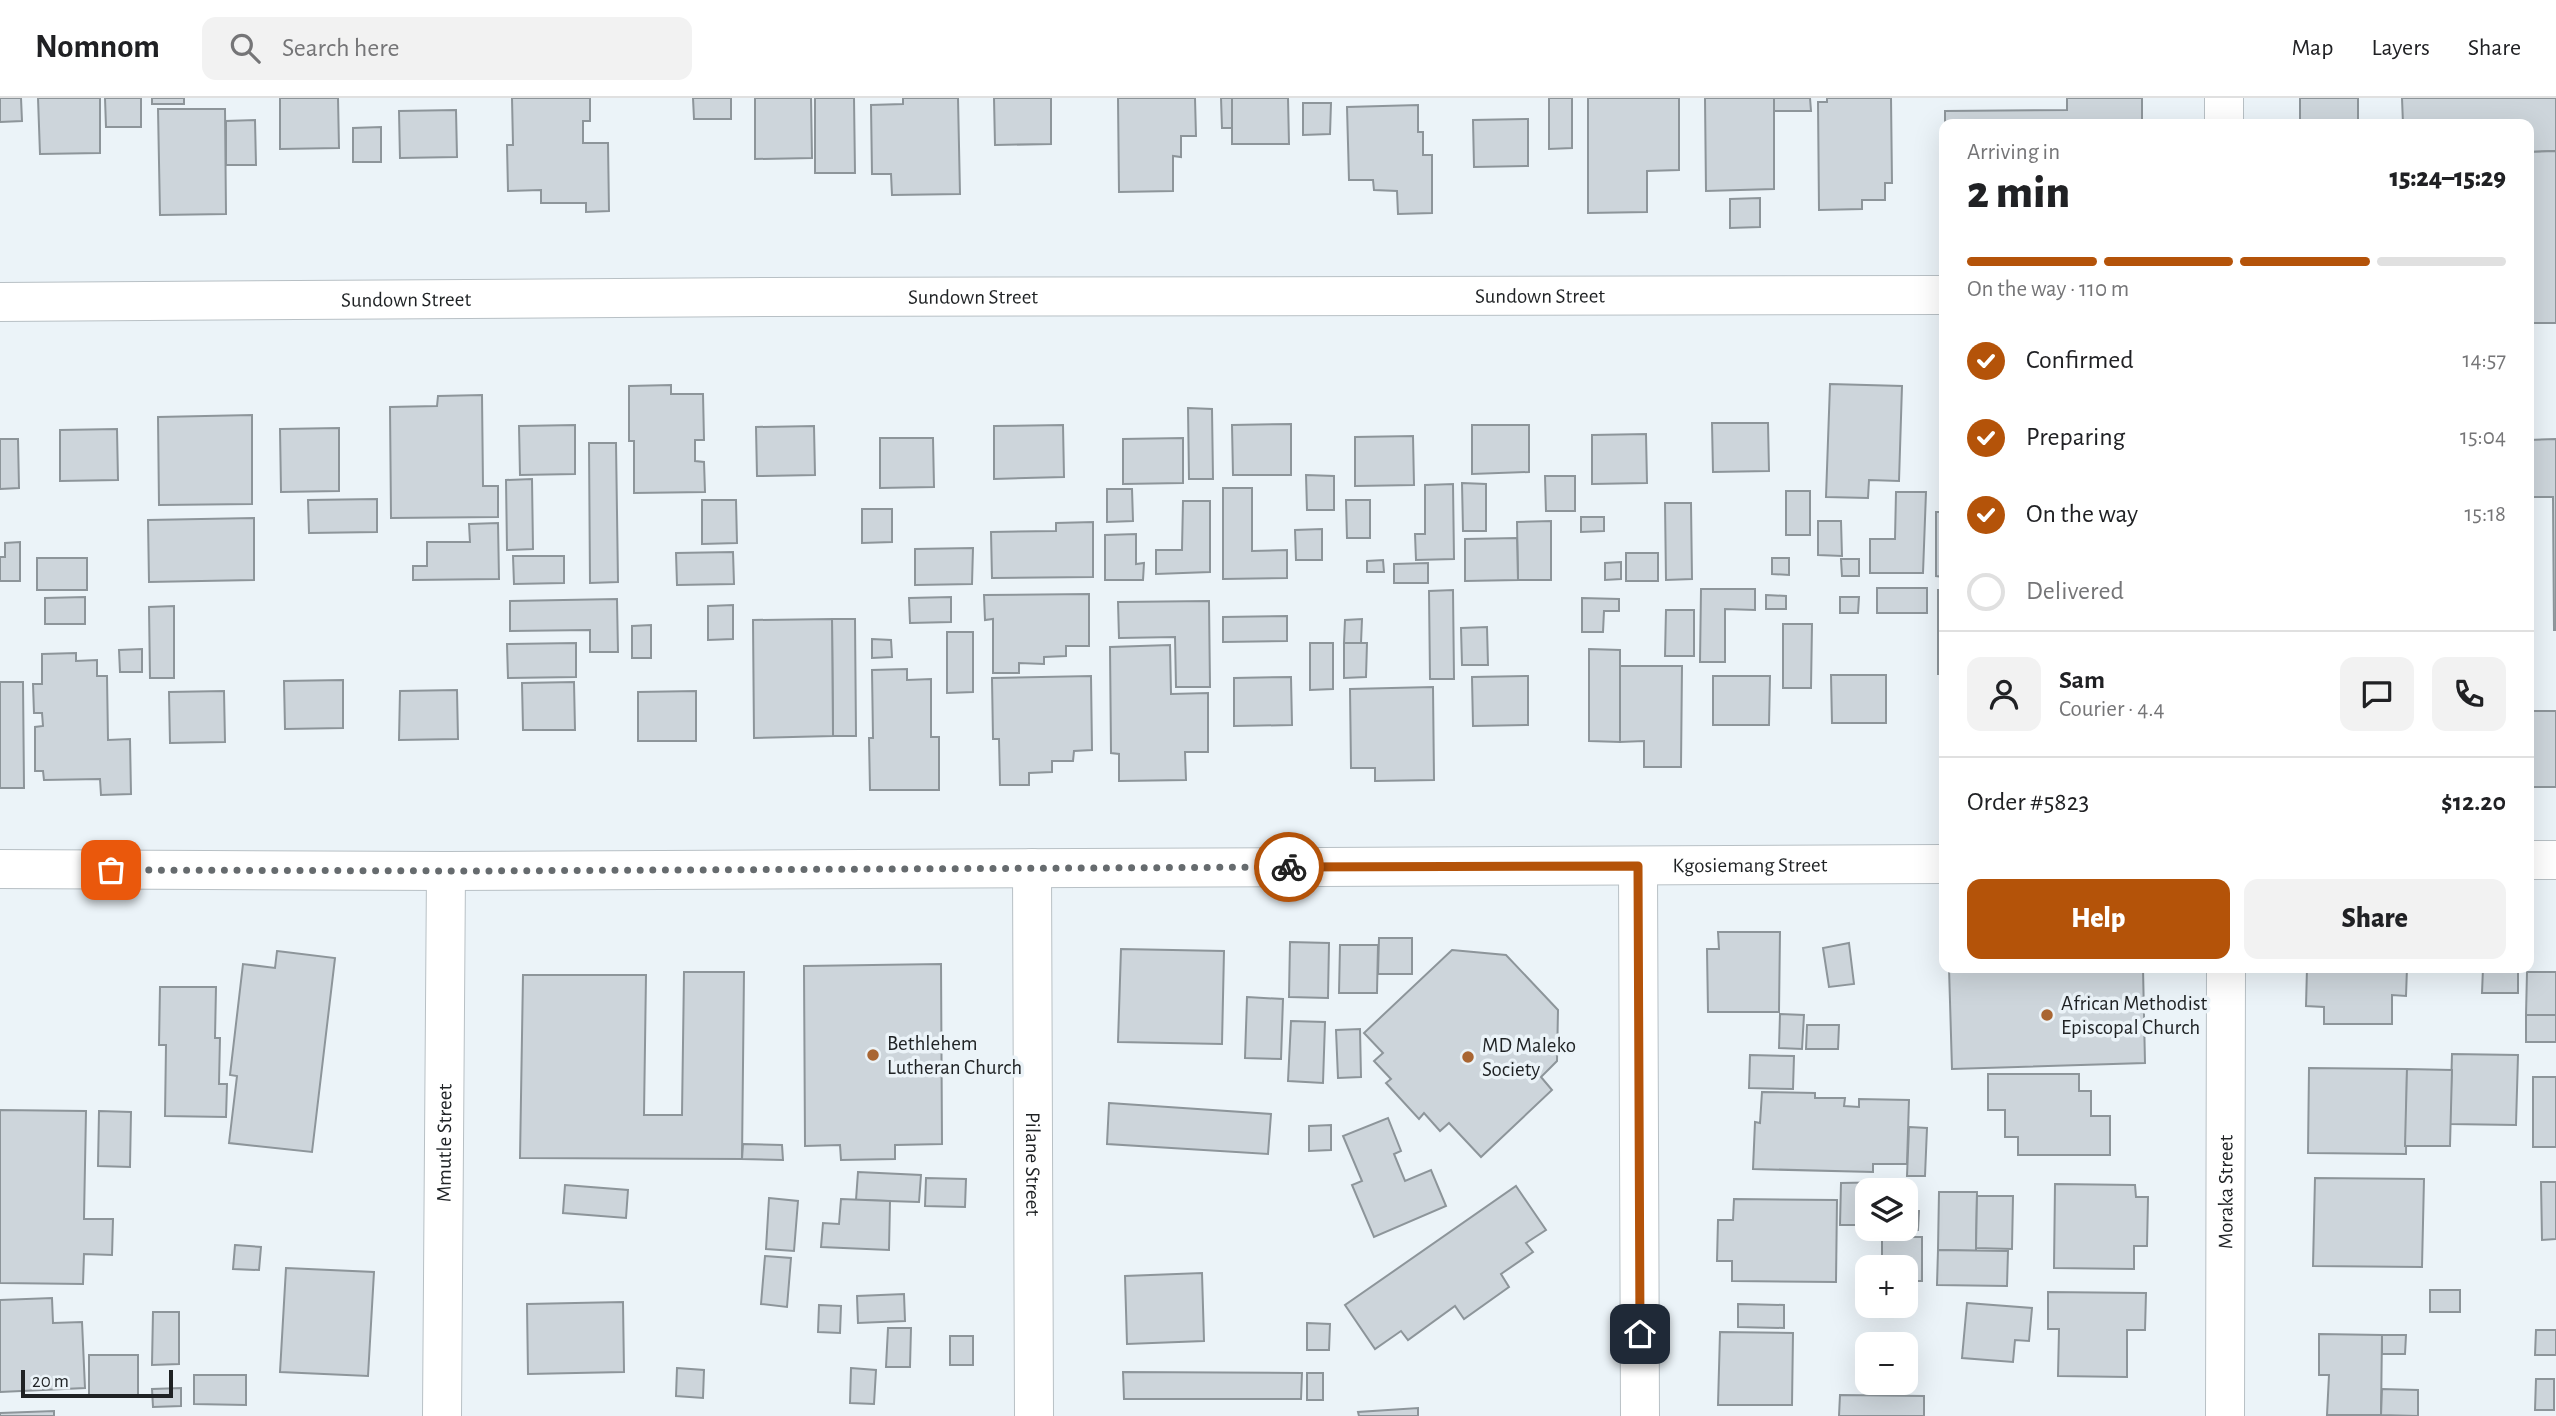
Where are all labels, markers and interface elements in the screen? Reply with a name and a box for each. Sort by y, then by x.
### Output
search box [202,17,692,80]
icon: search [226,29,264,67]
text: Nomnom [35,31,160,64]
text: Search here [282,35,400,61]
text: Map [2291,36,2333,60]
text: Layers [2371,36,2430,60]
text: Share [2468,36,2521,60]
text: Arriving in [1967,141,2060,164]
text: 15:24–15:29 [2389,165,2506,191]
text: 2 min [1967,170,2070,216]
text: On the way · 110 m [1967,278,2129,301]
street label: Sundown Street [1475,286,1605,307]
street label: Sundown Street [908,287,1038,308]
street label: Sundown Street [341,289,471,311]
icon: check [1967,342,2005,380]
text: Confirmed [2026,347,2134,373]
text: 14:57 [2463,349,2506,372]
icon: check [1967,419,2005,457]
text: Preparing [2026,424,2125,450]
text: 15:04 [2460,426,2506,449]
icon: check [1967,496,2005,534]
text: On the way [2026,501,2138,527]
text: 15:18 [2464,503,2506,526]
text: Delivered [2026,578,2124,604]
button: person [1967,657,2041,731]
button: chat [2340,657,2414,731]
button: phone [2432,657,2506,731]
text: Sam [2059,667,2105,693]
text: Courier · 4.4 [2059,698,2165,721]
text: Order #5823 [1967,789,2089,815]
text: $12.20 [2441,789,2506,815]
courier [1254,832,1324,902]
pin [81,840,141,900]
icon: bike [1270,848,1308,886]
icon: bag [92,851,130,889]
street label: Kgosiemang Street [1672,855,1828,876]
button: Help [1967,879,2230,959]
button: Share [2244,879,2506,959]
place label: African Methodist Episcopal Church [2061,993,2208,1038]
marker: African Methodist Episcopal Church [2039,1007,2055,1023]
place label: Bethlehem Lutheran Church [887,1033,1022,1078]
place label: MD Maleko Society [1482,1035,1576,1080]
marker: Bethlehem Lutheran Church [865,1047,881,1063]
marker: MD Maleko Society [1460,1049,1476,1065]
street label: Mmutle Street [434,1083,455,1202]
street label: Pilane Street [1022,1112,1043,1216]
street label: Moraka Street [2215,1135,2237,1249]
map controls [1855,1178,1918,1395]
button: layers [1855,1178,1918,1241]
button: + [1855,1255,1918,1318]
pin [1610,1304,1670,1364]
icon: home [1621,1315,1659,1353]
button: − [1855,1332,1918,1395]
scale bar [21,1367,173,1399]
text: 20 m [32,1372,69,1391]

